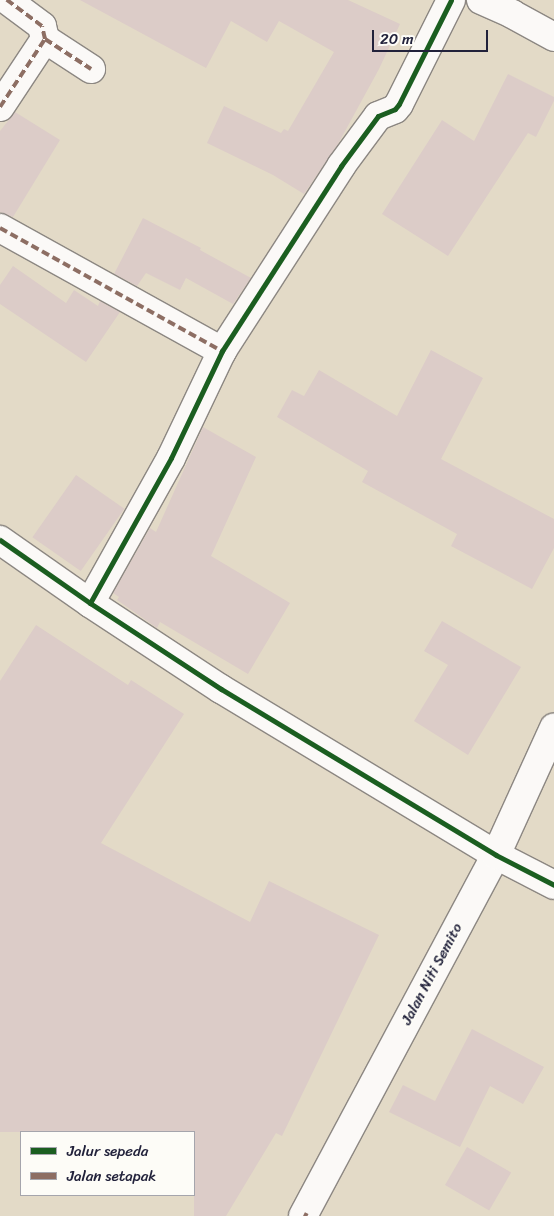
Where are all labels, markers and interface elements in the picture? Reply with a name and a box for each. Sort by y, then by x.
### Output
scale bar [374,20,490,52]
text: 20 m [380,26,414,52]
street label: Jalan Niti Semito [397,919,467,1029]
legend [20,1131,195,1196]
text: Jalur sepeda [67,1138,148,1164]
text: Jalan setapak [67,1163,156,1189]

